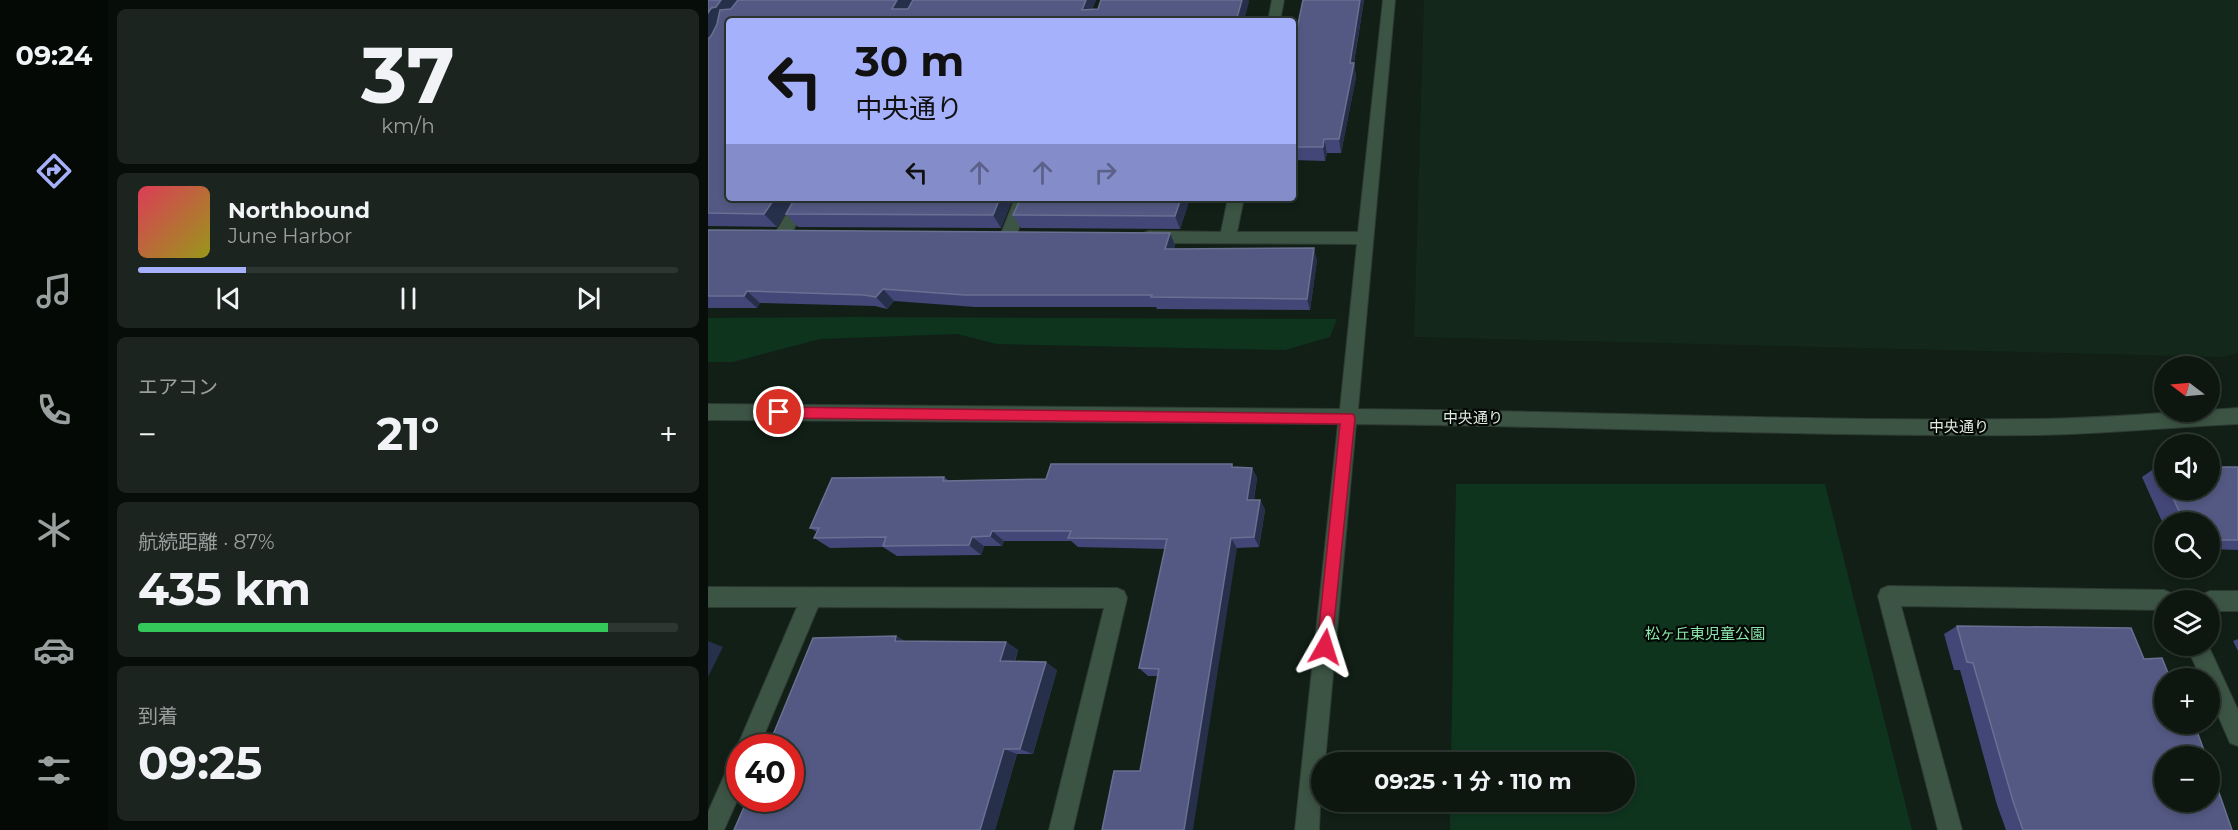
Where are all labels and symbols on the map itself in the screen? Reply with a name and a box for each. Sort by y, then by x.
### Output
north arrow [2154,356,2220,422]
pin [753,386,804,437]
street label: 中央通り [1443,408,1503,427]
street label: 中央通り [1929,417,1989,436]
position arrow [1293,615,1357,679]
park label: 松ヶ丘東児童公園 [1645,624,1765,643]
speed limit sign: 40 [726,734,804,812]

